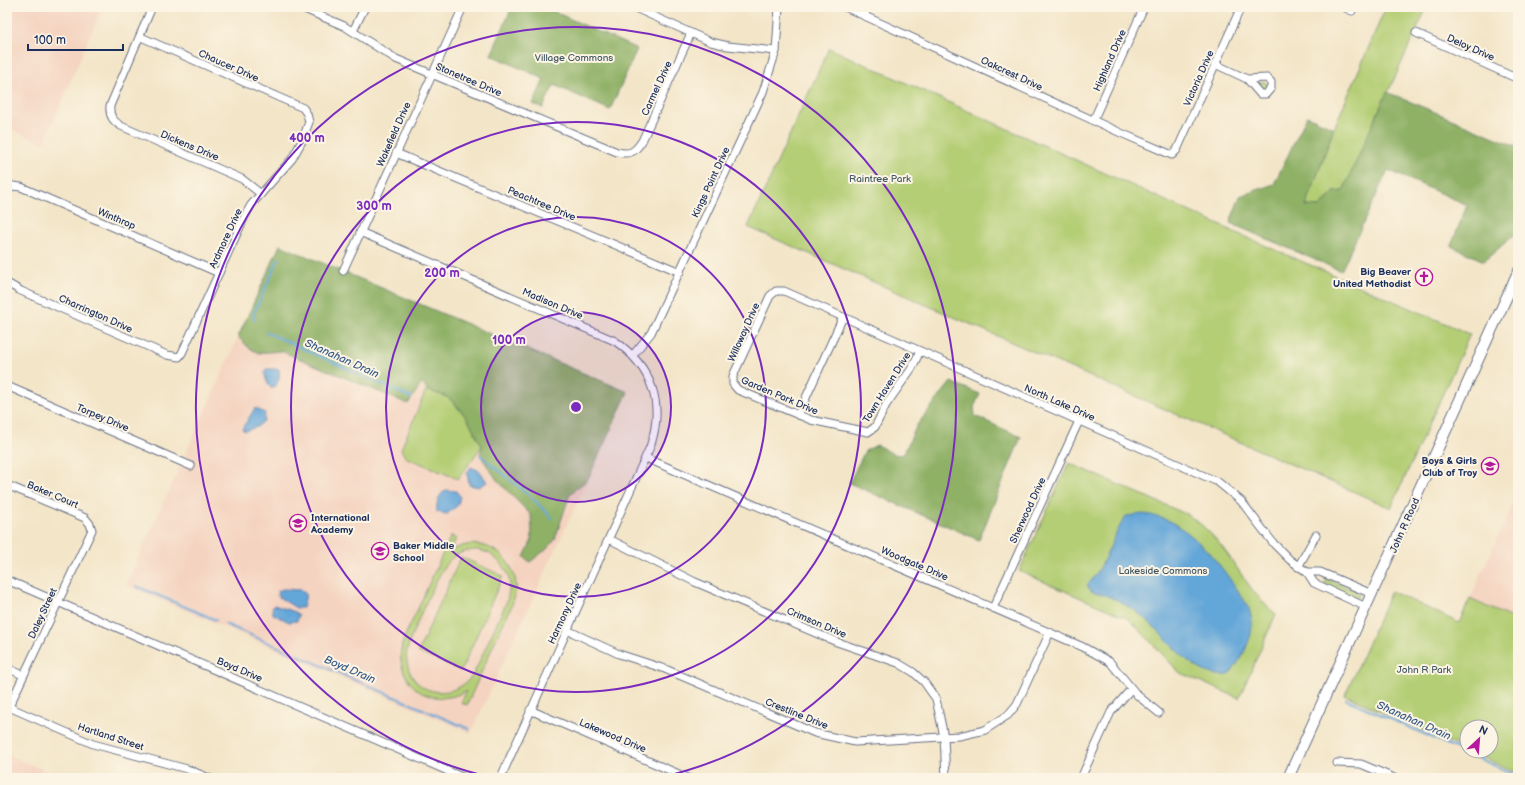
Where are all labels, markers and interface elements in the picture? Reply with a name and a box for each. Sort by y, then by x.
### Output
scale bar [28,26,123,52]
street label: Highland Drive [1091,28,1129,93]
street label: Deloy Drive [1445,32,1496,64]
text: 100 m [34,33,66,48]
street label: Chaucer Drive [196,47,261,85]
street label: Victoria Drive [1181,48,1217,108]
park label: Village Commons [535,52,613,64]
street label: Oakcrest Drive [979,54,1044,93]
street label: Carmel Drive [639,59,675,118]
street label: Stonetree Drive [434,61,504,99]
street label: Wakefield Drive [374,100,414,169]
street label: Dickens Drive [159,128,221,164]
text: 400 m [289,131,325,146]
street label: Kings Point Drive [689,145,733,220]
park label: Raintree Park [849,173,911,185]
street label: Peachtree Drive [506,184,578,224]
text: 300 m [356,199,392,214]
street label: Winthrop [96,206,138,232]
street label: Ardmore Drive [207,206,245,270]
text: 200 m [424,266,460,281]
place label: Big Beaver United Methodist [1333,266,1412,290]
church icon: Big Beaver United Methodist [1414,267,1434,287]
street label: Madison Drive [520,286,585,322]
street label: Charrington Drive [57,292,134,336]
street label: Willoway Drive [726,301,762,364]
text: 100 m [492,333,526,348]
water label: Shanahan Drain [303,336,381,381]
street label: Town Haven Drive [860,350,913,425]
street label: Garden Park Drive [739,374,820,418]
street label: North Lake Drive [1022,382,1097,424]
centre of rings [569,400,583,414]
street label: Torpey Drive [75,401,131,434]
place label: Boys & Girls Club of Troy [1422,455,1477,479]
school or university icon: Boys & Girls Club of Troy [1480,456,1500,476]
street label: Sherwood Drive [1007,476,1048,545]
street label: Baker Court [25,479,80,511]
street label: John R Road [1388,496,1422,555]
place label: International Academy [310,512,370,536]
school or university icon: International Academy [288,513,308,533]
place label: Baker Middle School [393,540,455,564]
school or university icon: Baker Middle School [370,541,390,561]
street label: Woodgate Drive [879,544,950,584]
park label: Lakeside Commons [1118,565,1208,577]
street label: Harmony Drive [545,581,584,646]
street label: Daley Street [26,586,60,641]
street label: Crimson Drive [785,605,848,641]
water label: Boyd Drain [322,653,377,686]
street label: Boyd Drive [215,655,264,685]
park label: John R Park [1397,664,1451,676]
street label: Crestline Drive [763,696,830,732]
water label: Shanahan Drain [1375,698,1453,743]
street label: Lakewood Drive [577,716,648,755]
north arrow [1459,719,1499,759]
street label: Hartland Street [76,721,145,753]
text: N [1477,723,1490,738]

